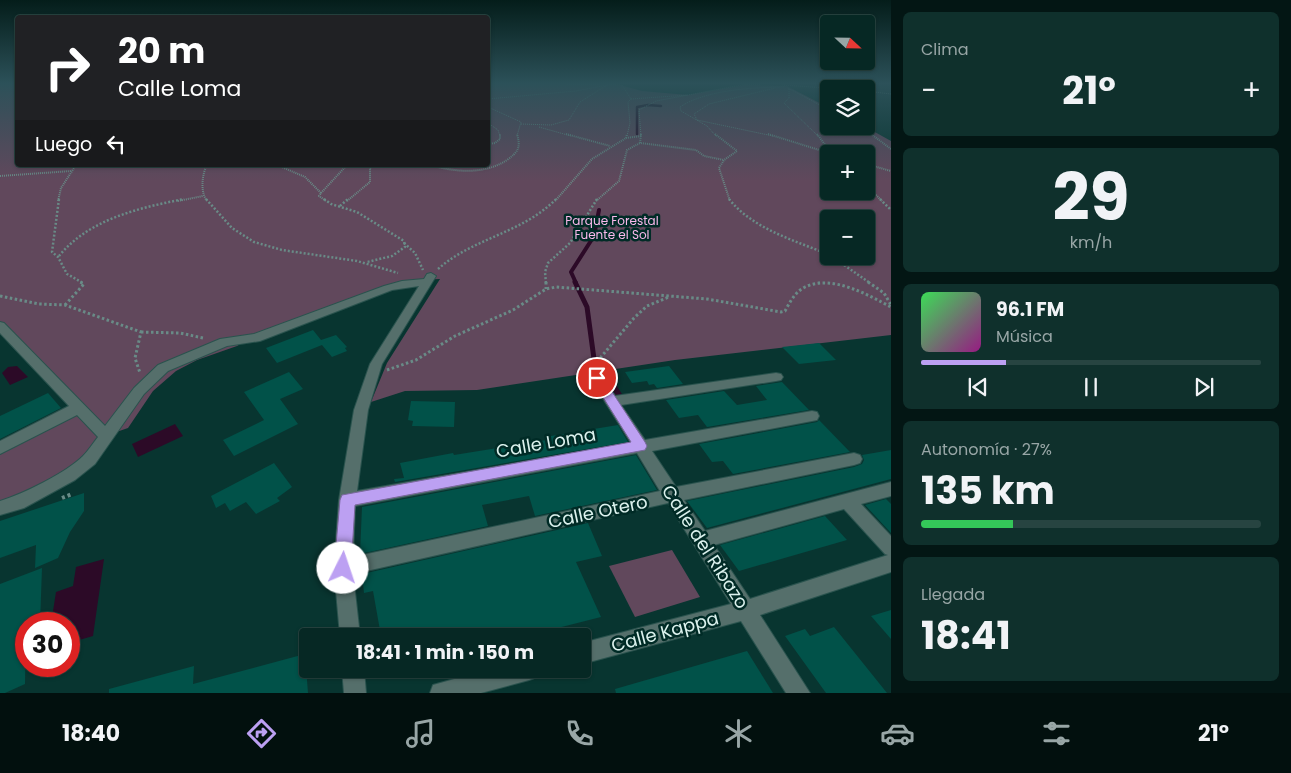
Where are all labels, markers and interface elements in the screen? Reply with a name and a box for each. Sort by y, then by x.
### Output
north arrow [820,15,875,70]
map controls [820,15,875,265]
text: 20 m [118,26,205,75]
icon: right [35,35,100,100]
text: Clima [921,38,969,61]
text: 21° [1062,64,1116,117]
text: − [921,71,936,110]
text: + [1242,71,1261,110]
text: Calle Loma [118,73,241,104]
button: layers [820,80,875,135]
icon: left [102,130,130,158]
text: Luego [35,131,92,158]
button: + [820,145,875,200]
text: 29 [1052,152,1130,243]
button: − [820,210,875,265]
park label: Parque Forestal Fuente el Sol [565,212,659,243]
text: km/h [1070,231,1112,254]
text: 96.1 FM [996,296,1064,323]
text: Música [996,325,1053,348]
pin [576,357,618,399]
icon: arrive [583,364,611,392]
icon: previous [964,373,992,401]
icon: pause [1077,373,1105,401]
icon: next [1190,373,1218,401]
street label: Calle Loma [494,421,598,464]
text: Autonomía · 27% [921,438,1052,461]
text: 135 km [921,464,1055,517]
street label: Calle del Ribazo [656,480,755,613]
street label: Calle Otero [546,489,650,534]
position arrow [316,541,368,593]
text: Llegada [921,583,985,606]
street label: Calle Kappa [608,605,721,658]
text: 18:41 [921,609,1011,662]
speed limit sign: 30 [15,612,80,677]
text: 18:41 · 1 min · 150 m [356,639,534,666]
icon: directions [244,716,279,751]
icon: music [403,716,438,751]
icon: phone [562,716,597,751]
icon: climate [721,716,756,751]
icon: car [880,716,915,751]
icon: filters [1039,716,1074,751]
text: 18:40 [62,718,120,749]
text: 21° [1198,718,1229,749]

